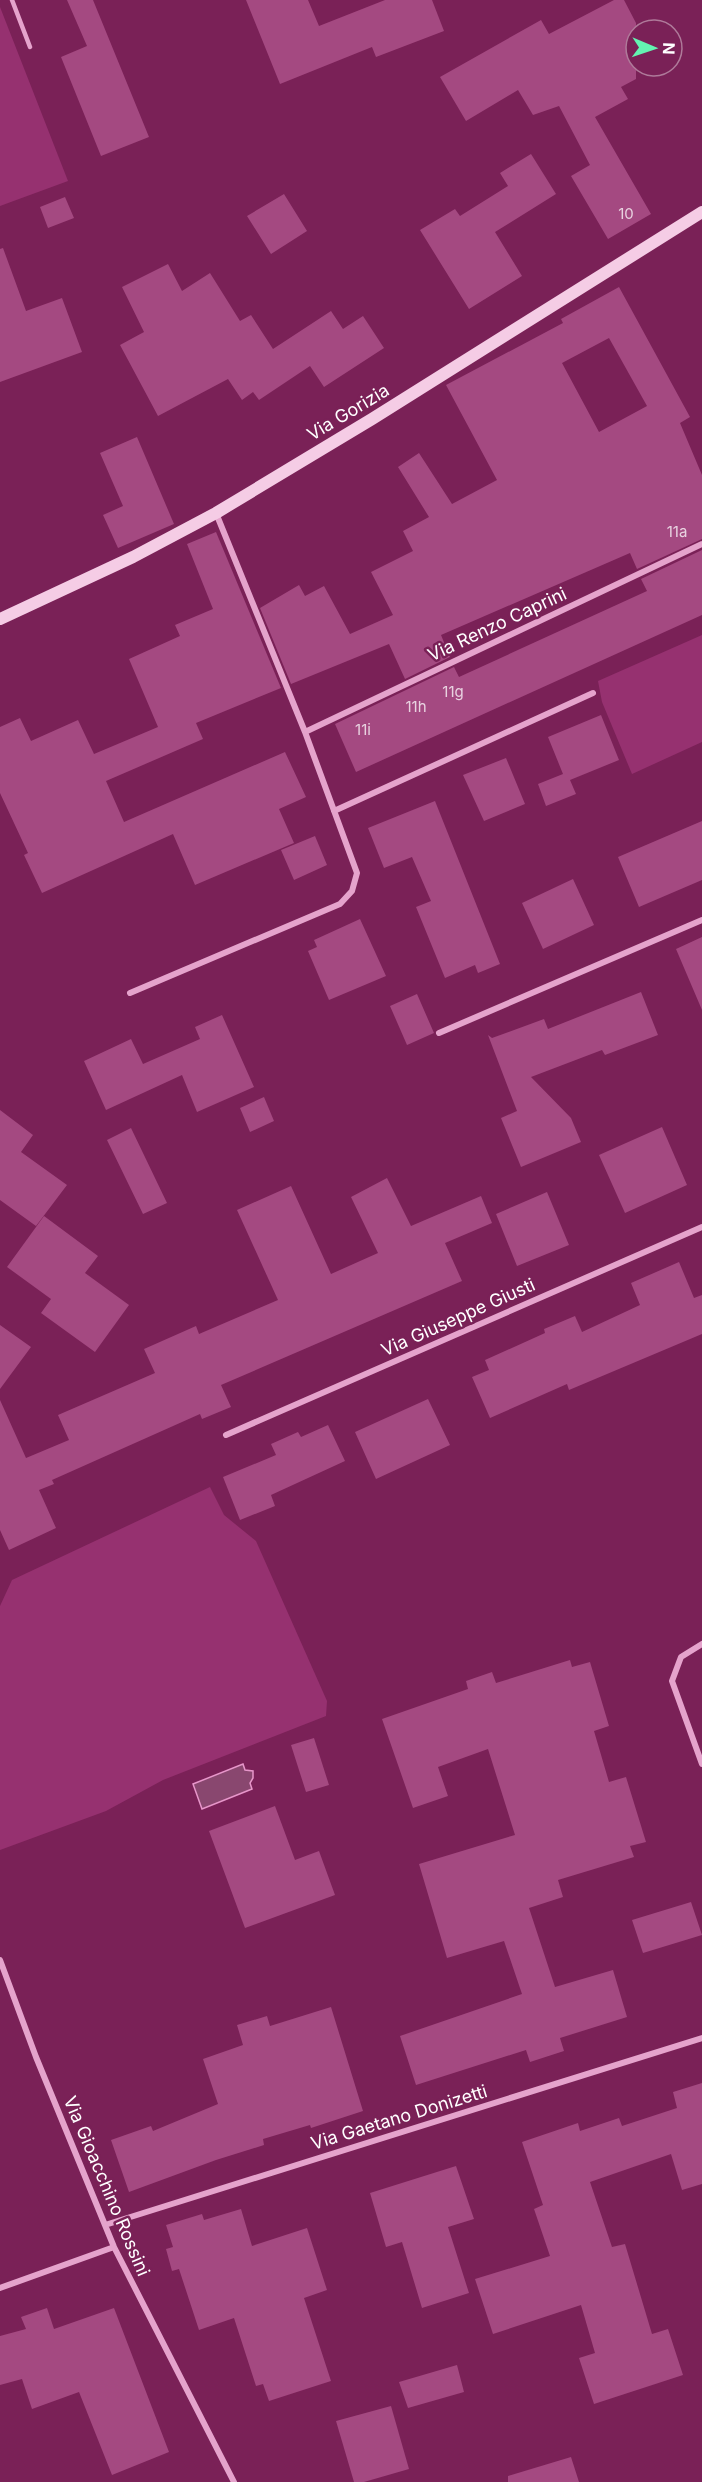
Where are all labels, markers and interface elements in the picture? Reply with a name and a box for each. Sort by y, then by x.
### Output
north arrow [624,18,684,78]
text: N [659,42,679,55]
house number: 10 [618,204,634,223]
street label: Via Gorizia [303,379,393,445]
house number: 11a [667,522,687,541]
street label: Via Renzo Caprini [424,583,570,665]
house number: 11g [442,682,464,701]
house number: 11h [405,697,427,716]
house number: 11i [355,720,371,739]
street label: Via Giuseppe Giusti [378,1274,538,1360]
street label: Via Gaetano Donizetti [308,2080,490,2154]
street label: Via Gioacchino Rossini [60,2093,154,2279]

